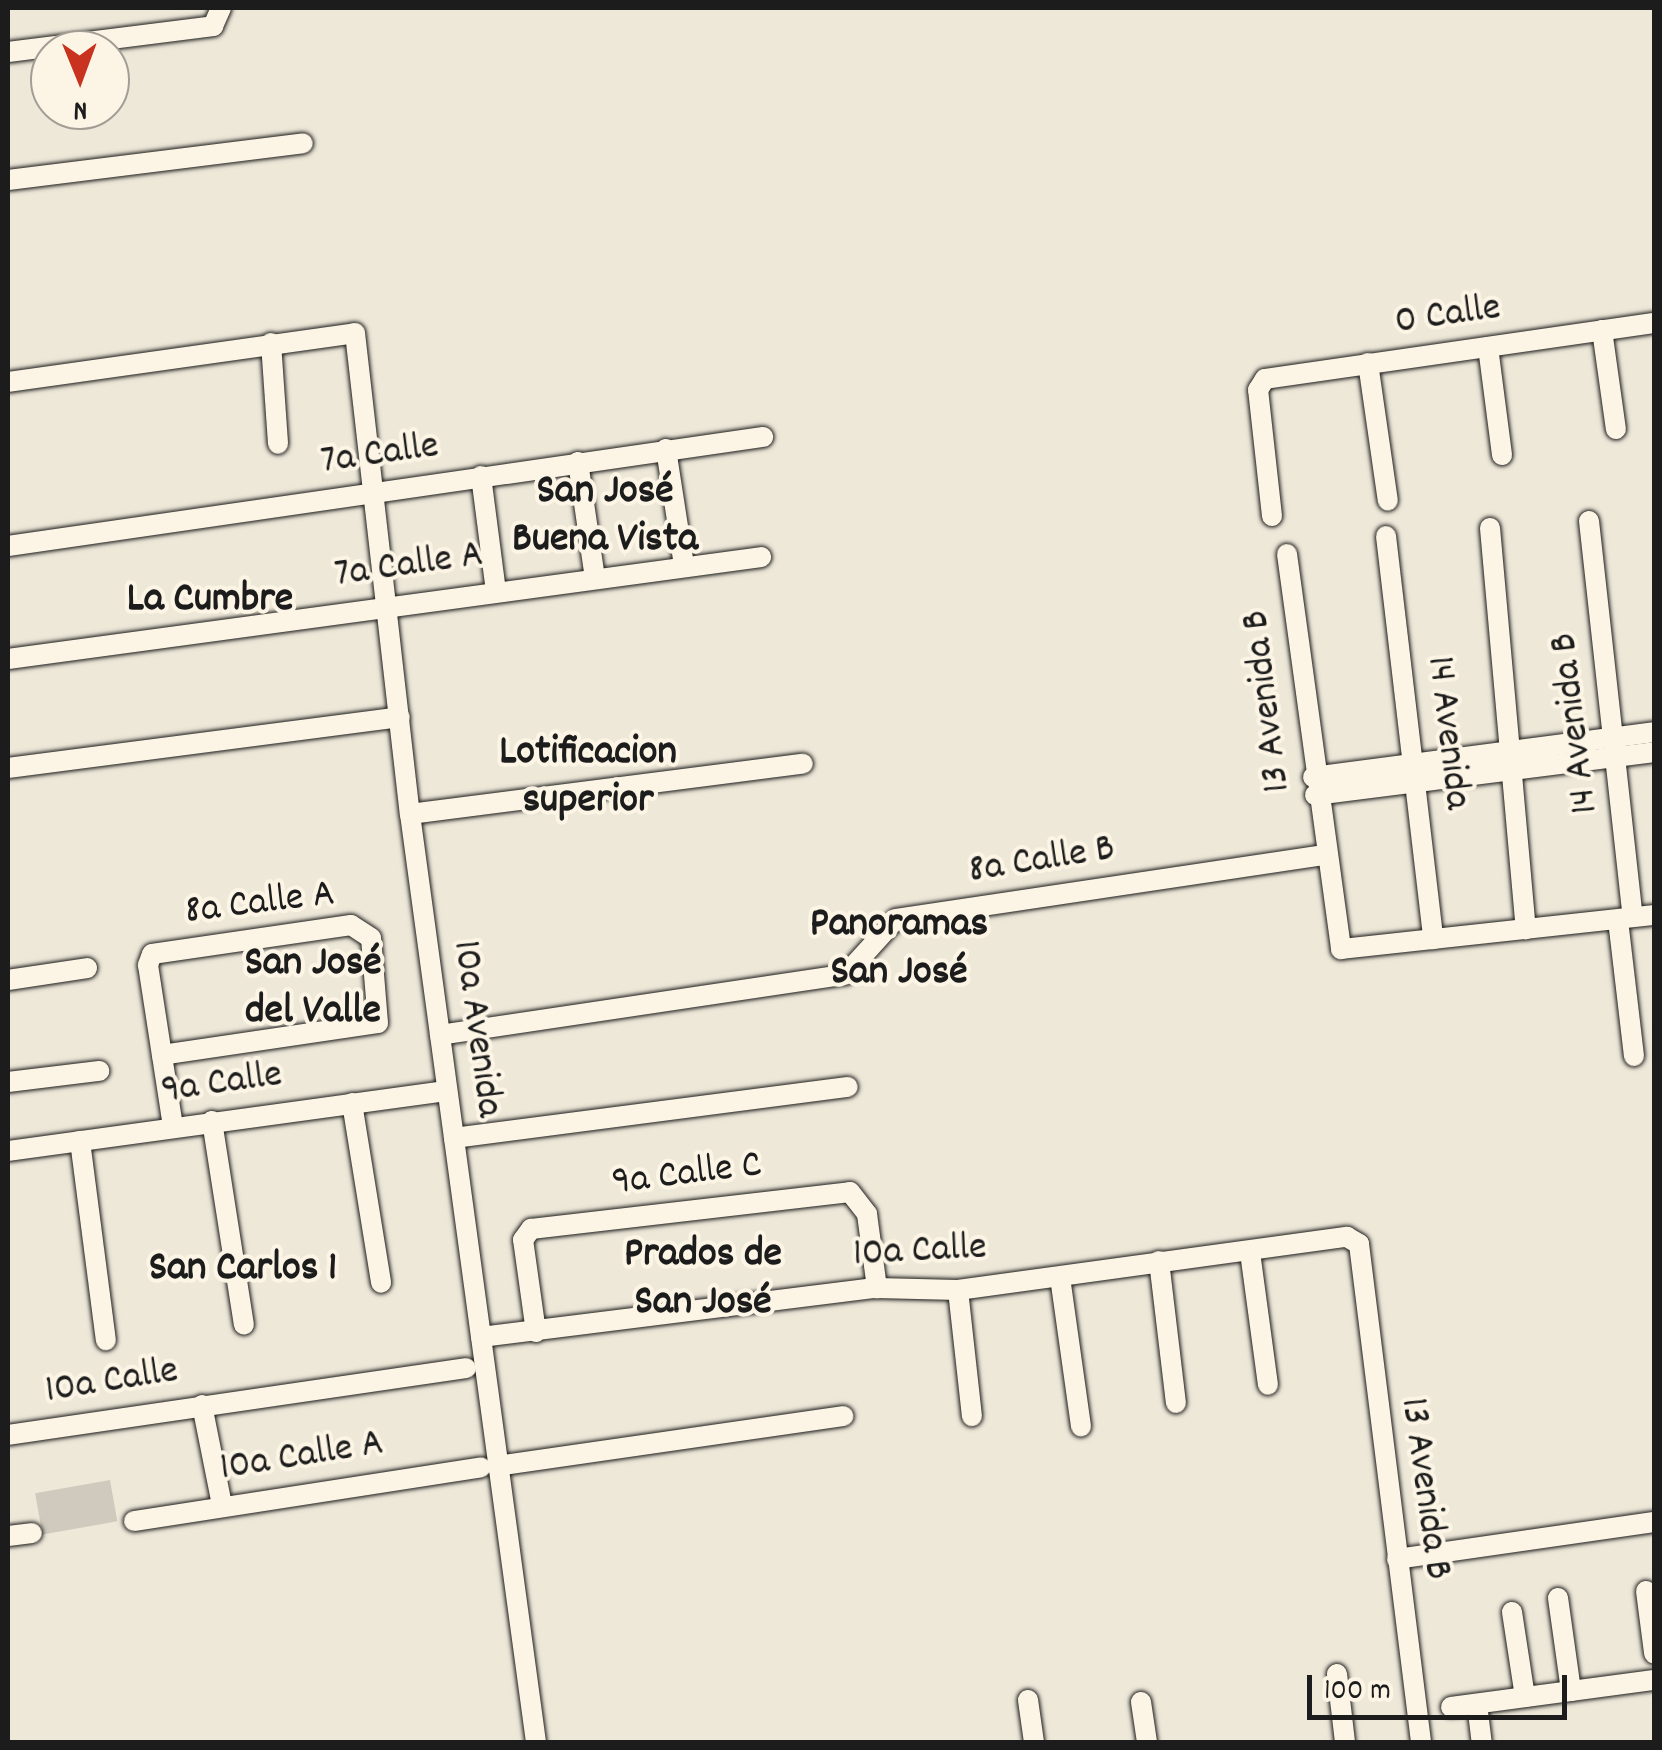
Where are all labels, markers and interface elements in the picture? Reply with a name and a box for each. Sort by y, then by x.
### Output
north arrow [30,30,130,130]
text: N [73,88,88,128]
street label: 0 Calle [1392,286,1504,348]
street label: 7a Calle [318,424,442,488]
district label: San José Buena Vista [512,468,698,566]
street label: 7a Calle A [332,533,486,601]
district label: La Cumbre [127,576,293,626]
street label: 13 Avenida B [1234,607,1304,795]
street label: 14 Avenida B [1542,630,1612,816]
street label: 14 Avenida [1413,654,1479,812]
district label: Lotificacion superior [499,729,677,828]
street label: 8a Calle B [966,827,1118,897]
street label: 8a Calle A [183,872,337,938]
district label: Panoramas San José [810,901,988,999]
street label: 10a Avenida [439,938,511,1120]
district label: San José del Valle [244,940,382,1038]
street label: 9a Calle [159,1053,285,1117]
street label: 9a Calle C [609,1143,765,1209]
street label: 10a Calle [852,1226,988,1280]
district label: Prados de San José [624,1231,782,1330]
district label: San Carlos 1 [149,1245,337,1295]
street label: 10a Calle [42,1349,182,1417]
street label: 13 Avenida B [1386,1395,1460,1583]
street label: 10a Calle A [217,1421,387,1495]
scale bar [1312,1655,1572,1717]
text: 100 m [1324,1671,1391,1714]

